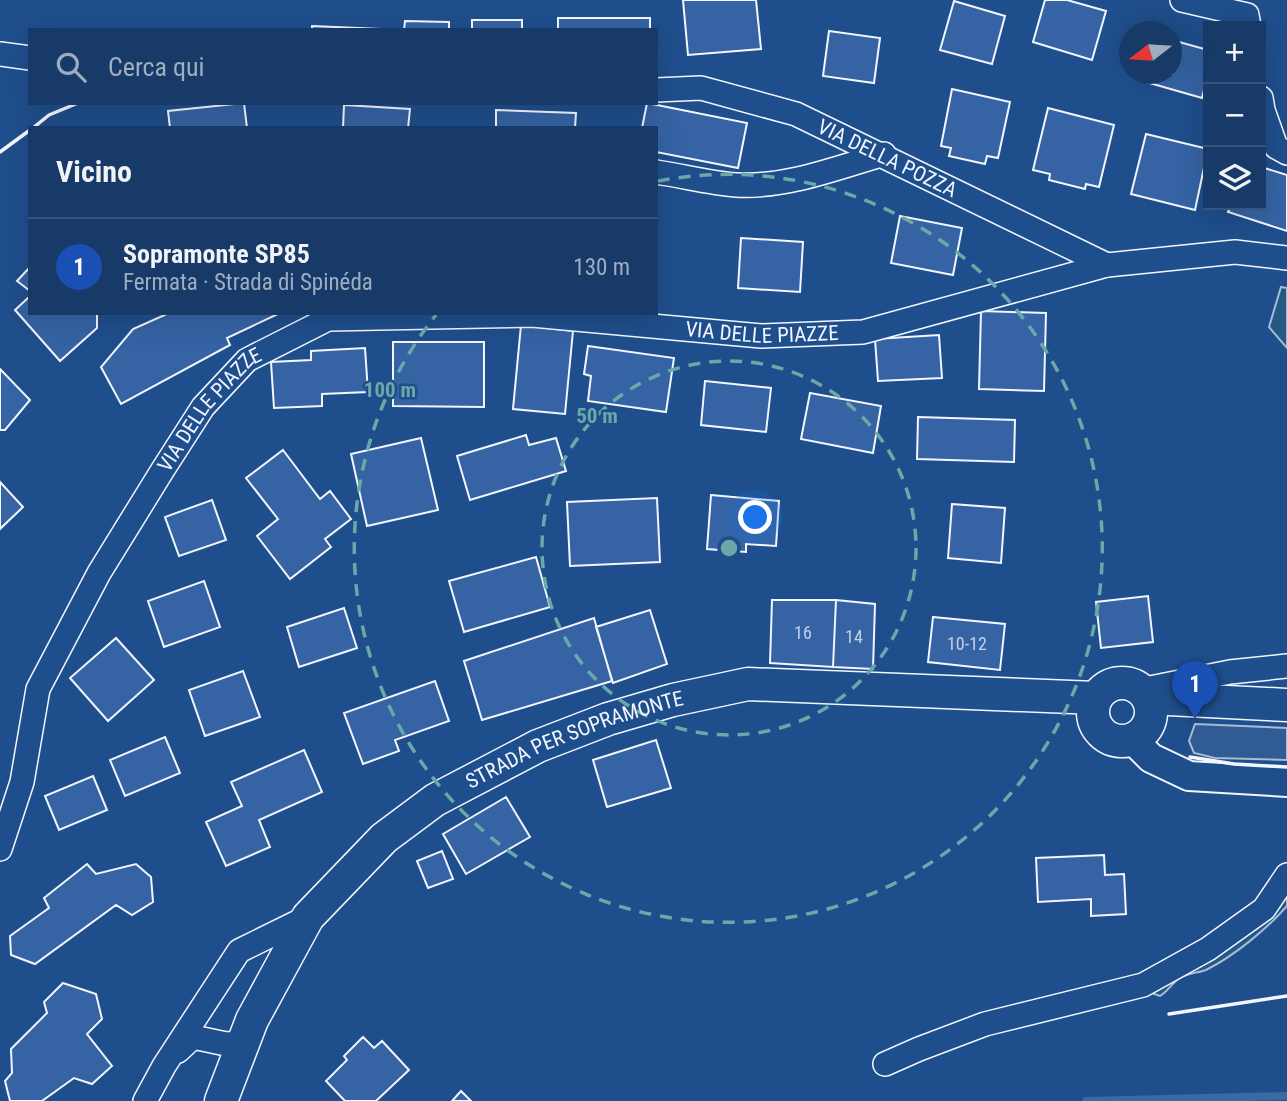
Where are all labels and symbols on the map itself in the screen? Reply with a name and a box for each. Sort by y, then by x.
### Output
north arrow [1119,21,1182,84]
street label: VIA DELLA POZZA [814,114,961,202]
street label: VIA DELLE PIAZZE [684,317,839,348]
street label: VIA DELLE PIAZZE [153,343,265,476]
text: 100 m [364,378,416,402]
text: 50 m [576,404,618,428]
your location [738,500,772,534]
centre of rings [717,536,741,560]
house number: 16 [794,622,812,643]
house number: 14 [845,626,863,647]
house number: 10-12 [947,633,987,654]
pin: 1 [1172,661,1218,719]
street label: STRADA PER SOPRAMONTE [462,686,686,794]

